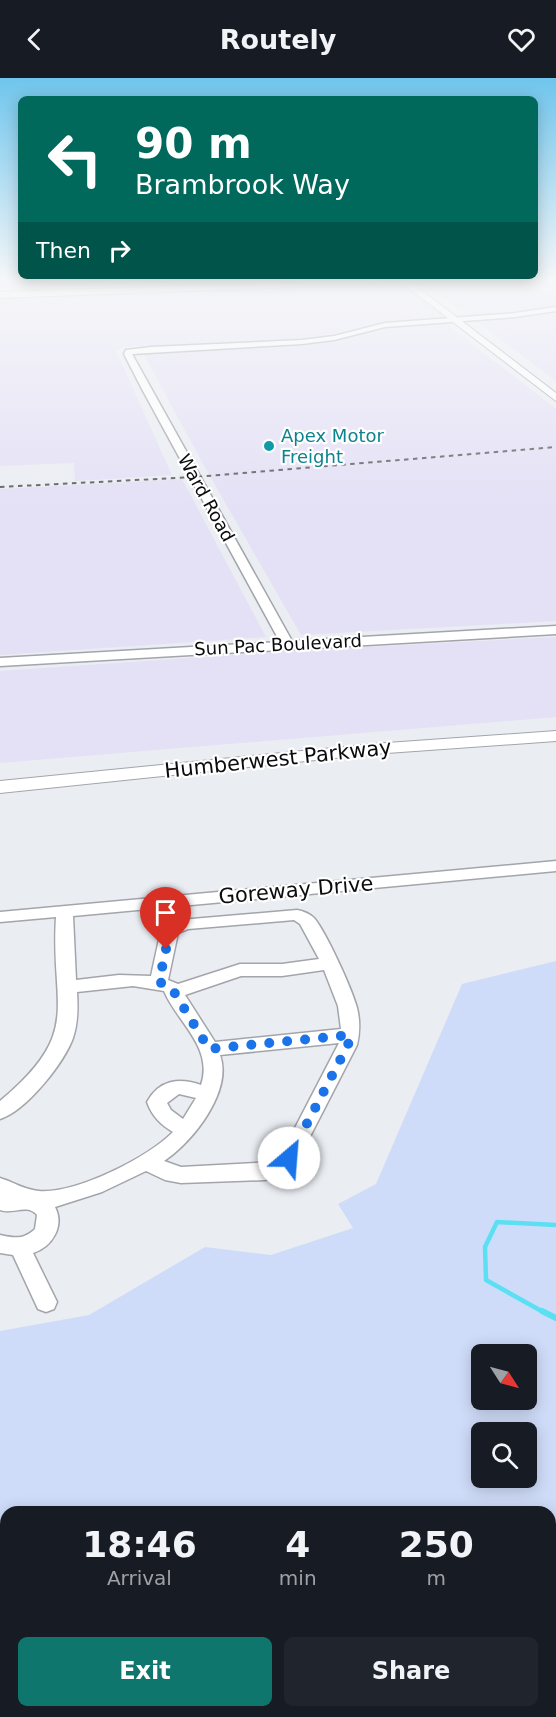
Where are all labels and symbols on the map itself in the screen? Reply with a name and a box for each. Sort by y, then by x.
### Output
place label: Apex Motor Freight [281,425,384,467]
marker: Apex Motor Freight [262,439,276,453]
street label: Ward Road [174,450,239,545]
street label: Sun Pac Boulevard [194,630,362,659]
street label: Humberwest Parkway [163,735,393,783]
street label: Goreway Drive [218,871,374,909]
pin [140,887,191,949]
position arrow [257,1126,321,1190]
north arrow [471,1344,537,1410]

